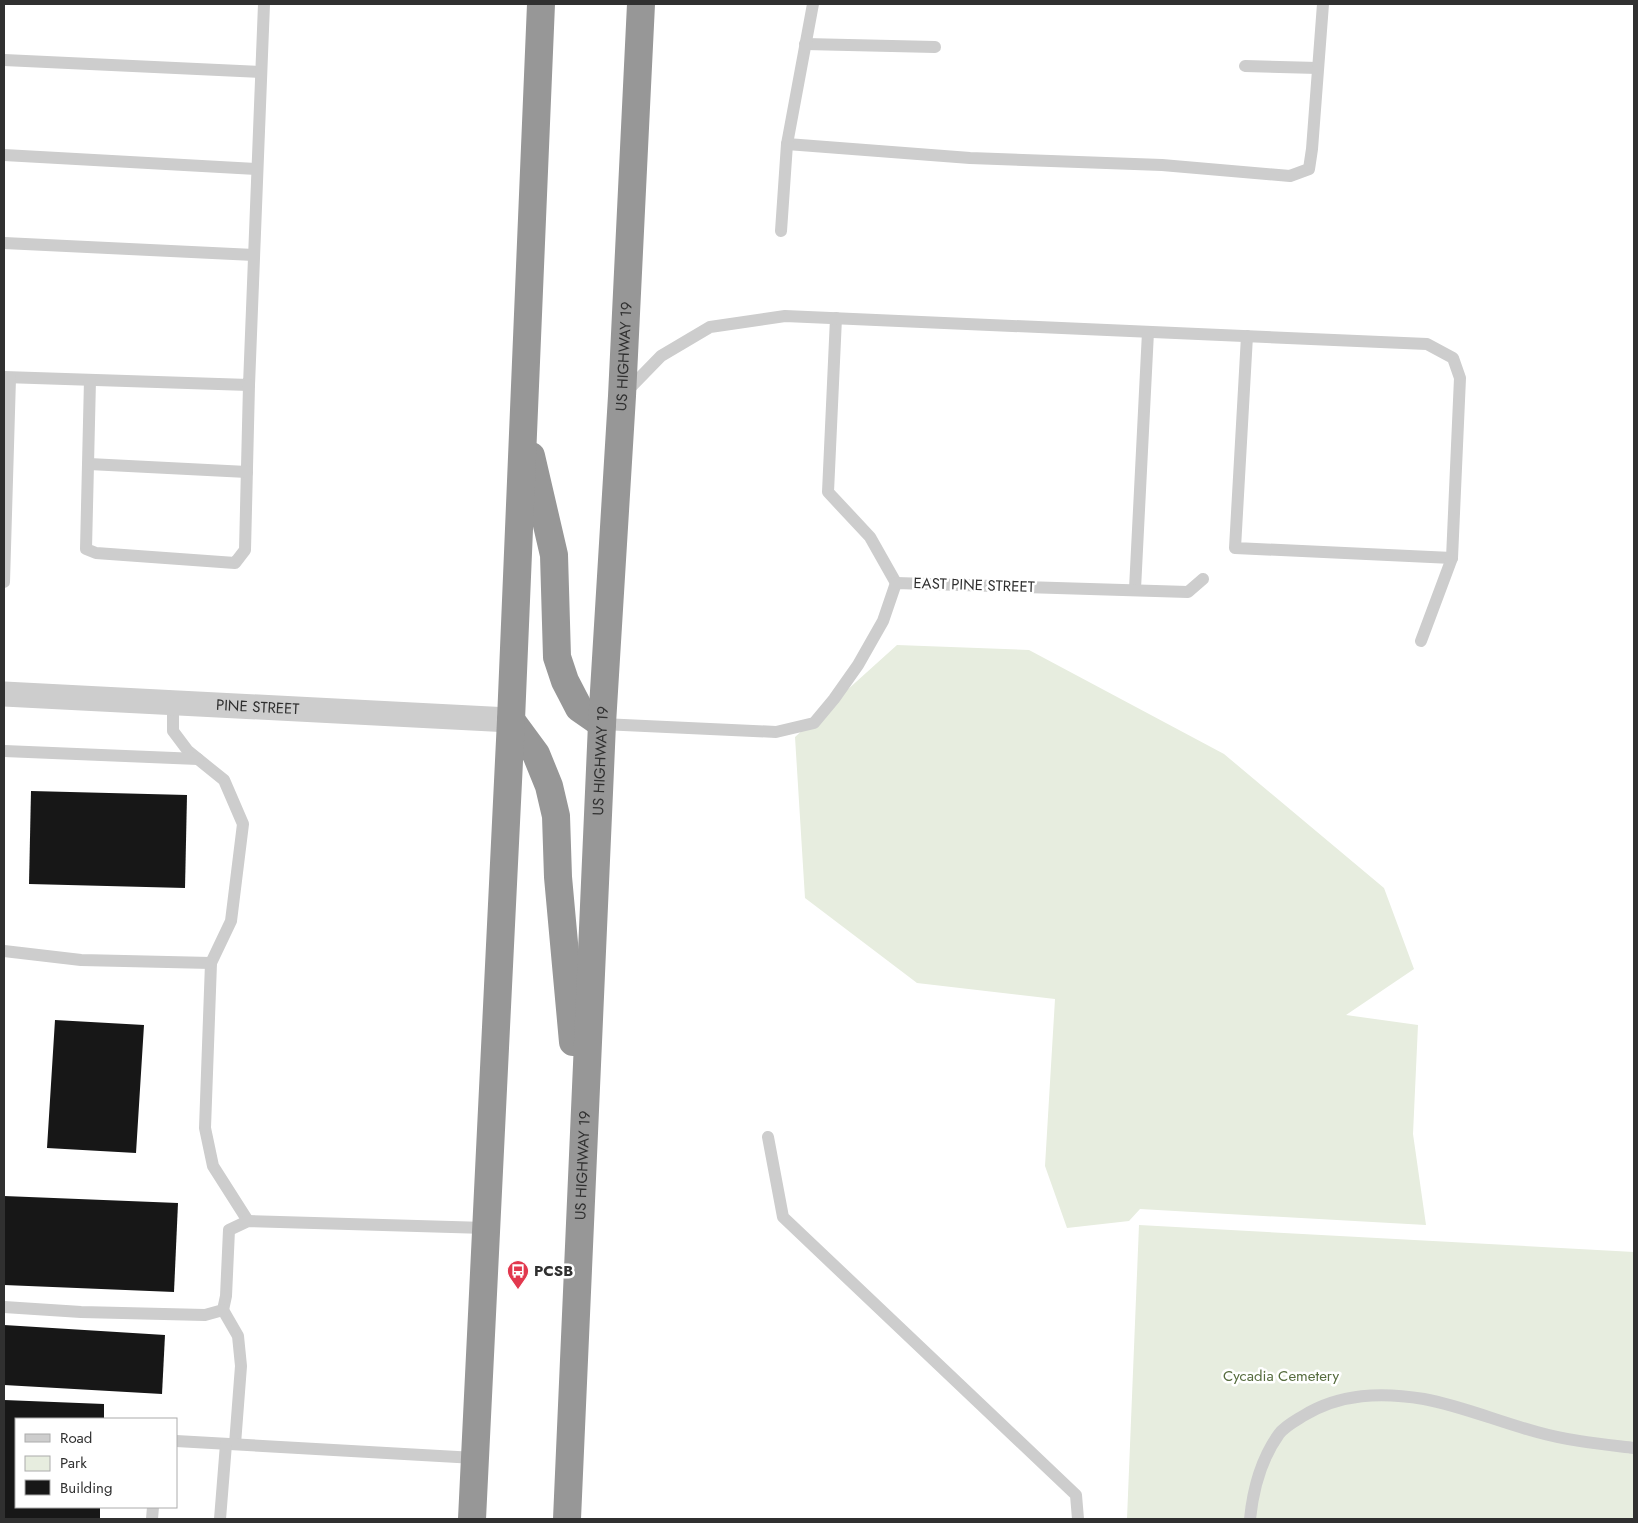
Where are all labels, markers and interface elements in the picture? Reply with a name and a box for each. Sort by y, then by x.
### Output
street label: US HIGHWAY 19 [610,301,638,412]
street label: EAST PINE STREET [913,572,1035,598]
street label: PINE STREET [215,694,300,720]
street label: US HIGHWAY 19 [587,705,614,816]
street label: US HIGHWAY 19 [569,1110,596,1221]
bus stop icon: PCSB [506,1259,530,1290]
place label: PCSB [534,1260,573,1282]
park label: Cycadia Cemetery [1223,1365,1339,1387]
legend [15,1418,178,1508]
text: Road [60,1427,92,1449]
text: Park [60,1452,87,1474]
text: Building [60,1477,112,1499]

